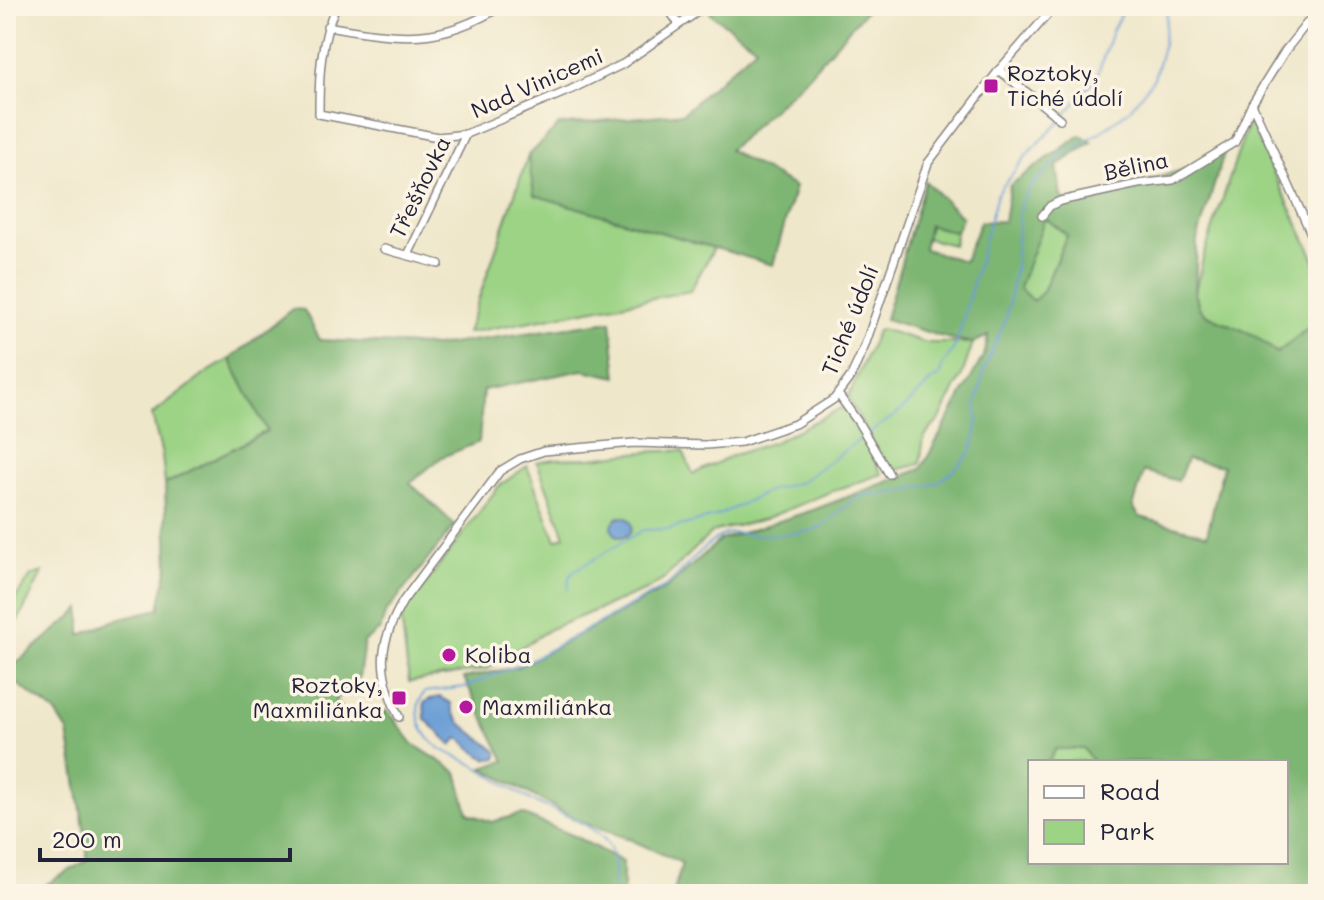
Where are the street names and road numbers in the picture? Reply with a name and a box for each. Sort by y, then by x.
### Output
street label: Nad Vinicemi [466,41,607,125]
street label: Třešňovka [382,131,457,243]
street label: Bělina [1101,145,1171,186]
street label: Tiché údolí [814,260,885,379]

